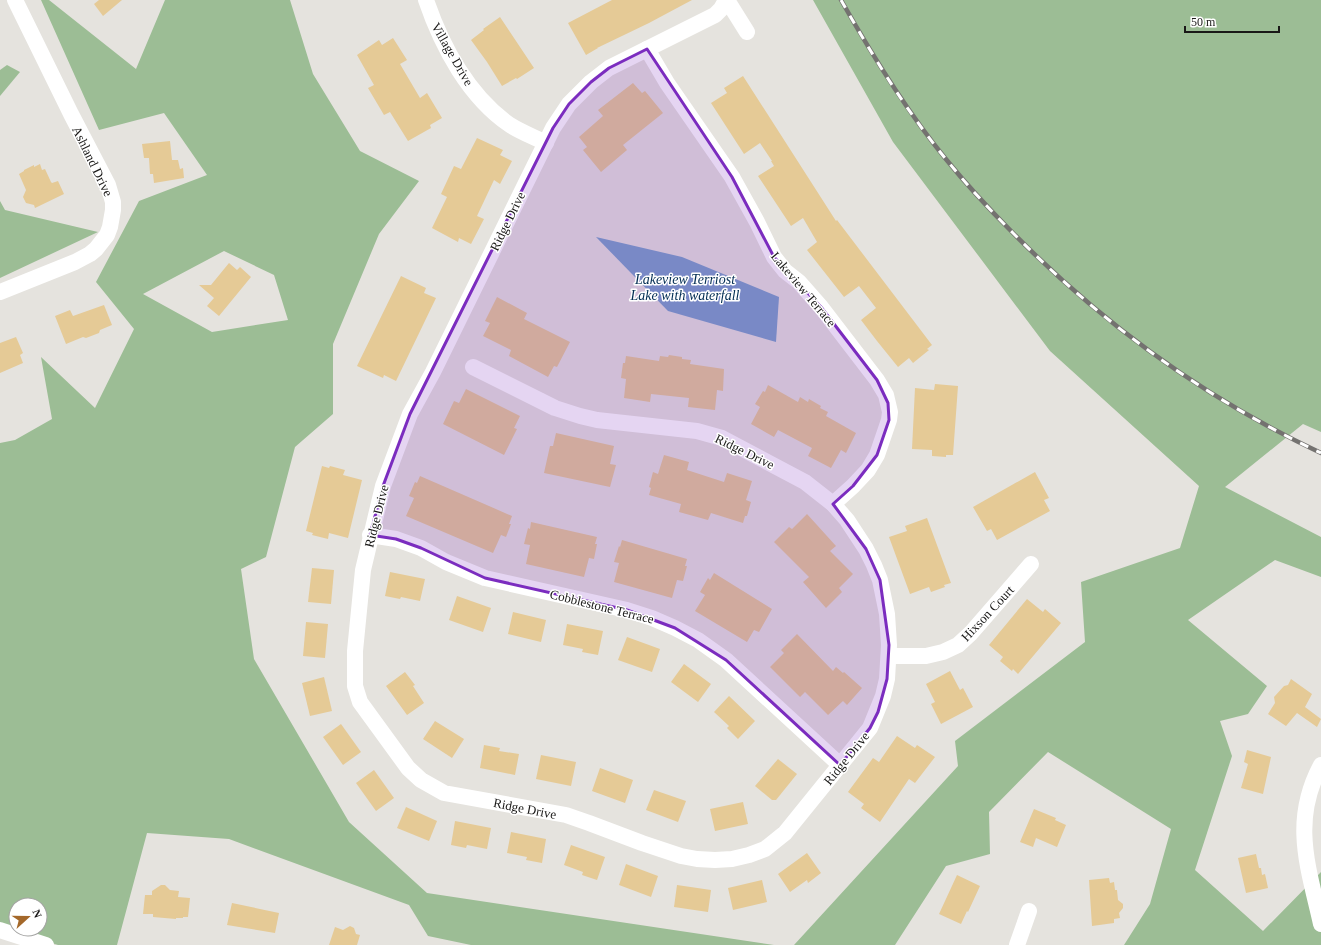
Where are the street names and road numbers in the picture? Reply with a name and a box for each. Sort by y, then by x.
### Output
street label: Village Drive [428,20,477,89]
street label: Ashland Drive [69,124,116,199]
street label: Ridge Drive [487,189,528,253]
street label: Lakeview Terrace [768,249,839,330]
street label: Ridge Drive [713,431,777,472]
street label: Ridge Drive [361,483,392,549]
street label: Hixson Court [958,582,1017,644]
street label: Cobblestone Terrace [548,586,656,627]
street label: Ridge Drive [820,729,872,788]
street label: Ridge Drive [492,795,558,822]

